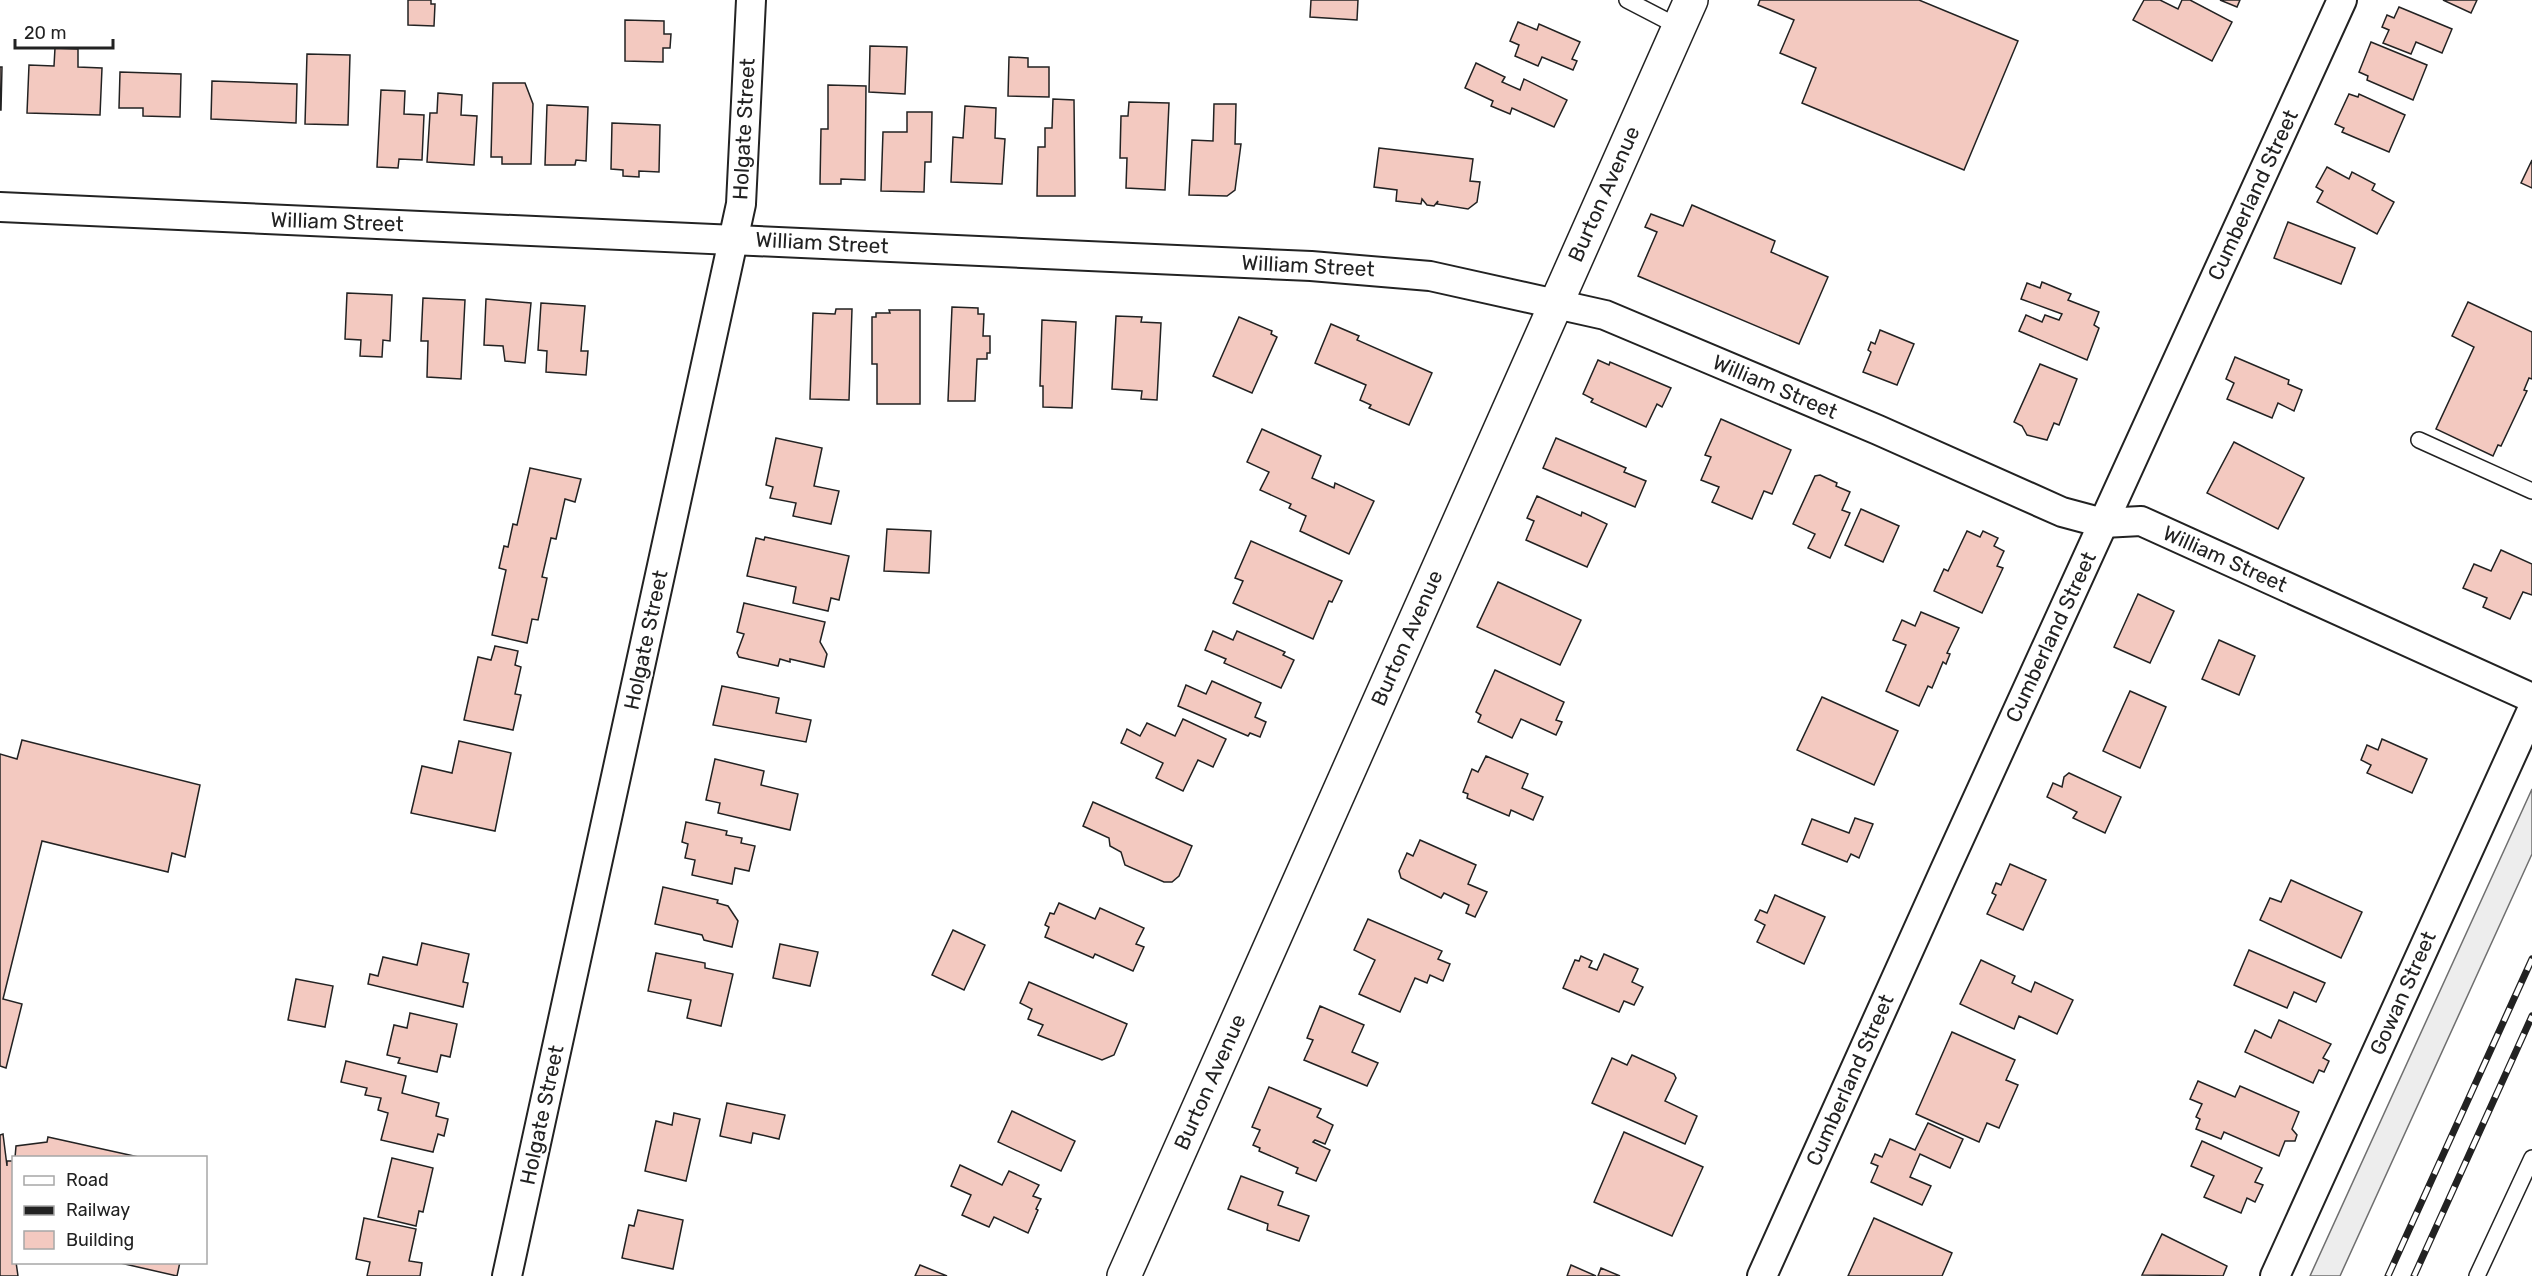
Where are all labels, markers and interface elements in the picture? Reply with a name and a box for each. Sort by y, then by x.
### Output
scale bar [15,12,112,50]
text: 20 m [24,22,66,44]
street label: Holgate Street [727,57,760,201]
street label: Cumberland Street [2202,106,2303,284]
street label: Burton Avenue [1562,122,1645,265]
street label: William Street [270,207,404,236]
street label: William Street [755,227,889,258]
street label: William Street [1241,250,1375,281]
street label: William Street [1709,349,1841,424]
street label: William Street [2159,520,2291,597]
street label: Cumberland Street [2000,548,2101,726]
street label: Burton Avenue [1365,566,1448,709]
street label: Holgate Street [619,568,673,712]
street label: Gowan Street [2364,927,2441,1059]
street label: Cumberland Street [1800,990,1899,1170]
street label: Burton Avenue [1168,1010,1251,1153]
street label: Holgate Street [515,1043,569,1187]
legend [12,1156,207,1264]
text: Road [66,1169,109,1191]
text: Railway [66,1199,130,1221]
text: Building [66,1229,134,1251]

